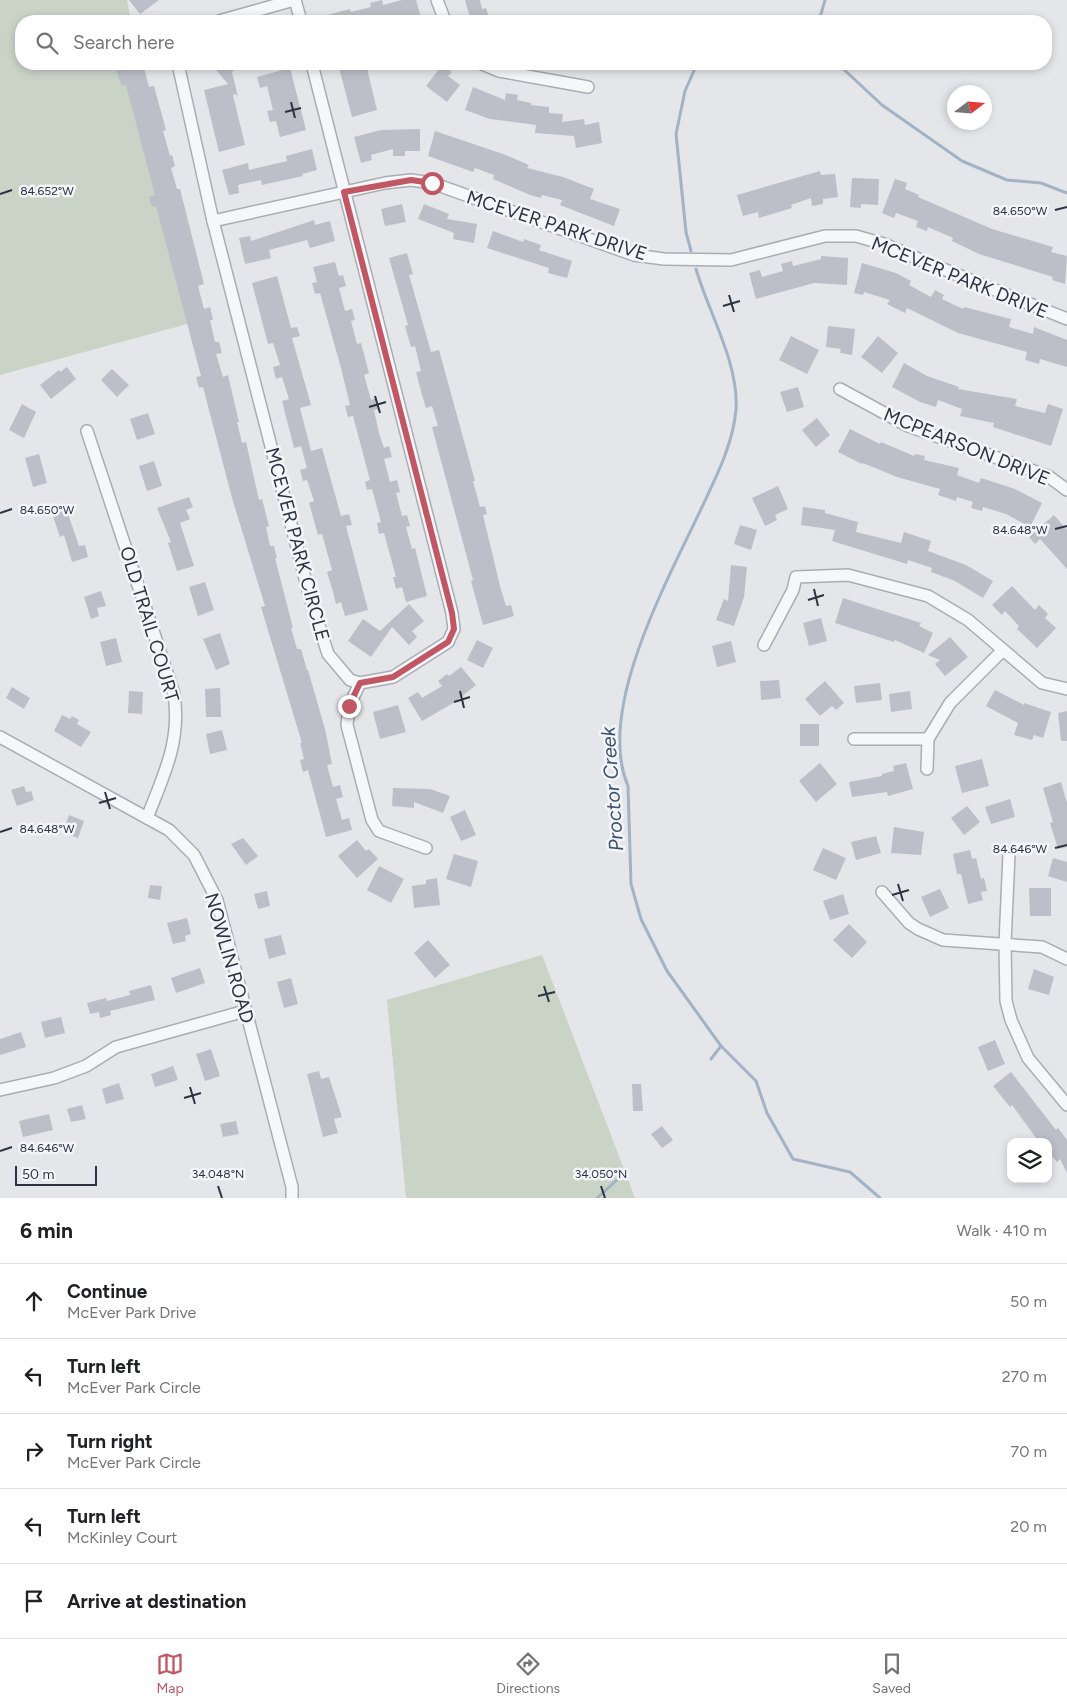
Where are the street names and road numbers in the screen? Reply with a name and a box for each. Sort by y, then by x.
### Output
street label: MCEVER PARK DRIVE [464,185,650,266]
street label: MCEVER PARK DRIVE [868,231,1052,323]
street label: MCPEARSON DRIVE [880,403,1053,490]
street label: MCEVER PARK CIRCLE [261,445,334,644]
street label: OLD TRAIL COURT [115,544,184,705]
street label: NOWLIN ROAD [200,890,259,1026]

